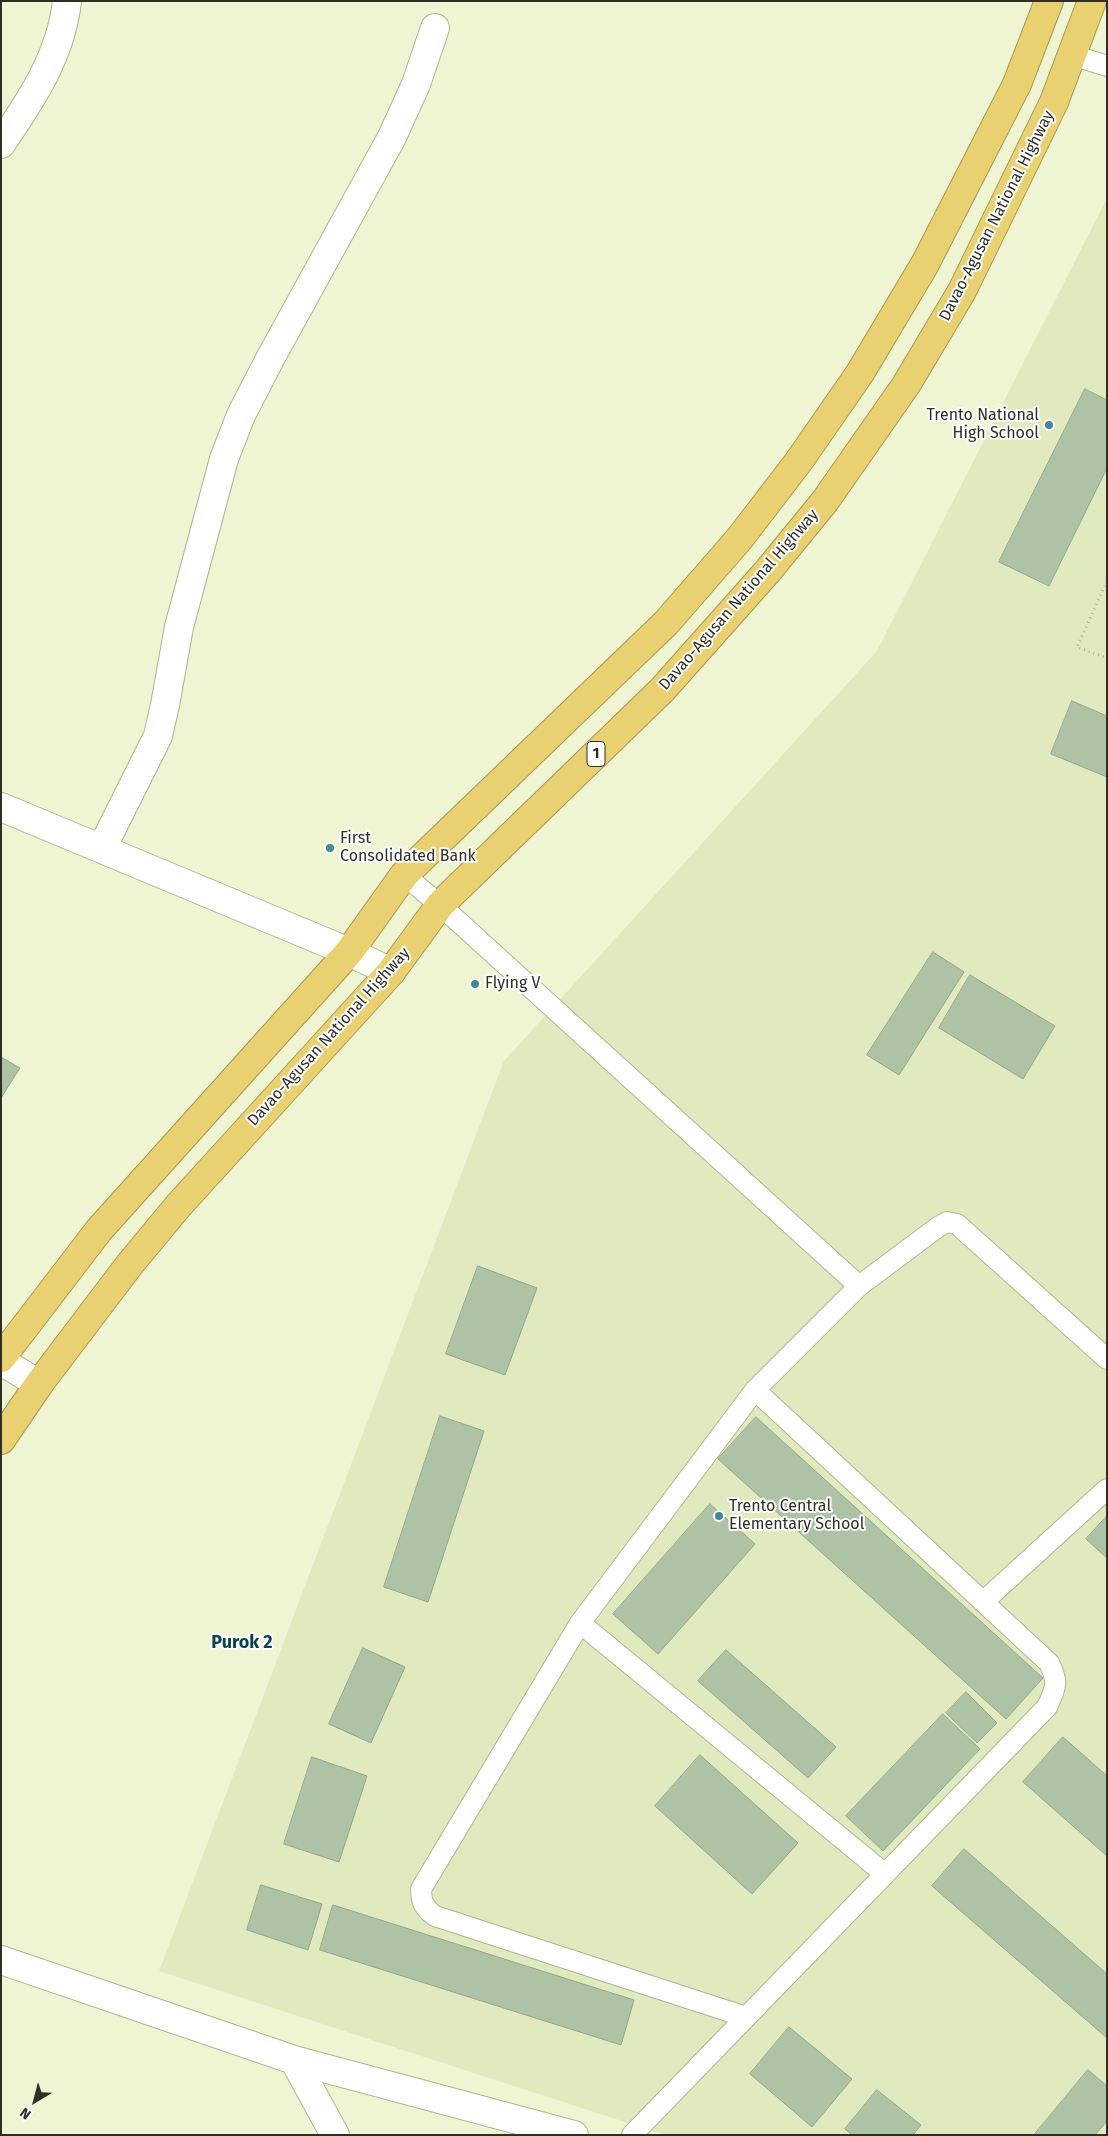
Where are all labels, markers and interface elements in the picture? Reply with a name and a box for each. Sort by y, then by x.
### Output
street label: Davao-Agusan National Highway [935,108,1059,324]
place label: Trento National High School [926,406,1039,444]
marker: Trento National High School [1043,419,1055,431]
street label: Davao-Agusan National Highway [655,506,823,694]
road number: 1 [587,742,605,766]
place label: First Consolidated Bank [340,829,476,867]
marker: First Consolidated Bank [324,842,336,854]
street label: Davao-Agusan National Highway [244,944,414,1130]
place label: Flying V [485,974,540,994]
marker: Flying V [469,978,481,990]
place label: Trento Central Elementary School [729,1497,864,1535]
marker: Trento Central Elementary School [713,1510,725,1522]
district label: Purok 2 [211,1632,273,1654]
north arrow [10,2076,60,2126]
text: N [17,2104,35,2123]

